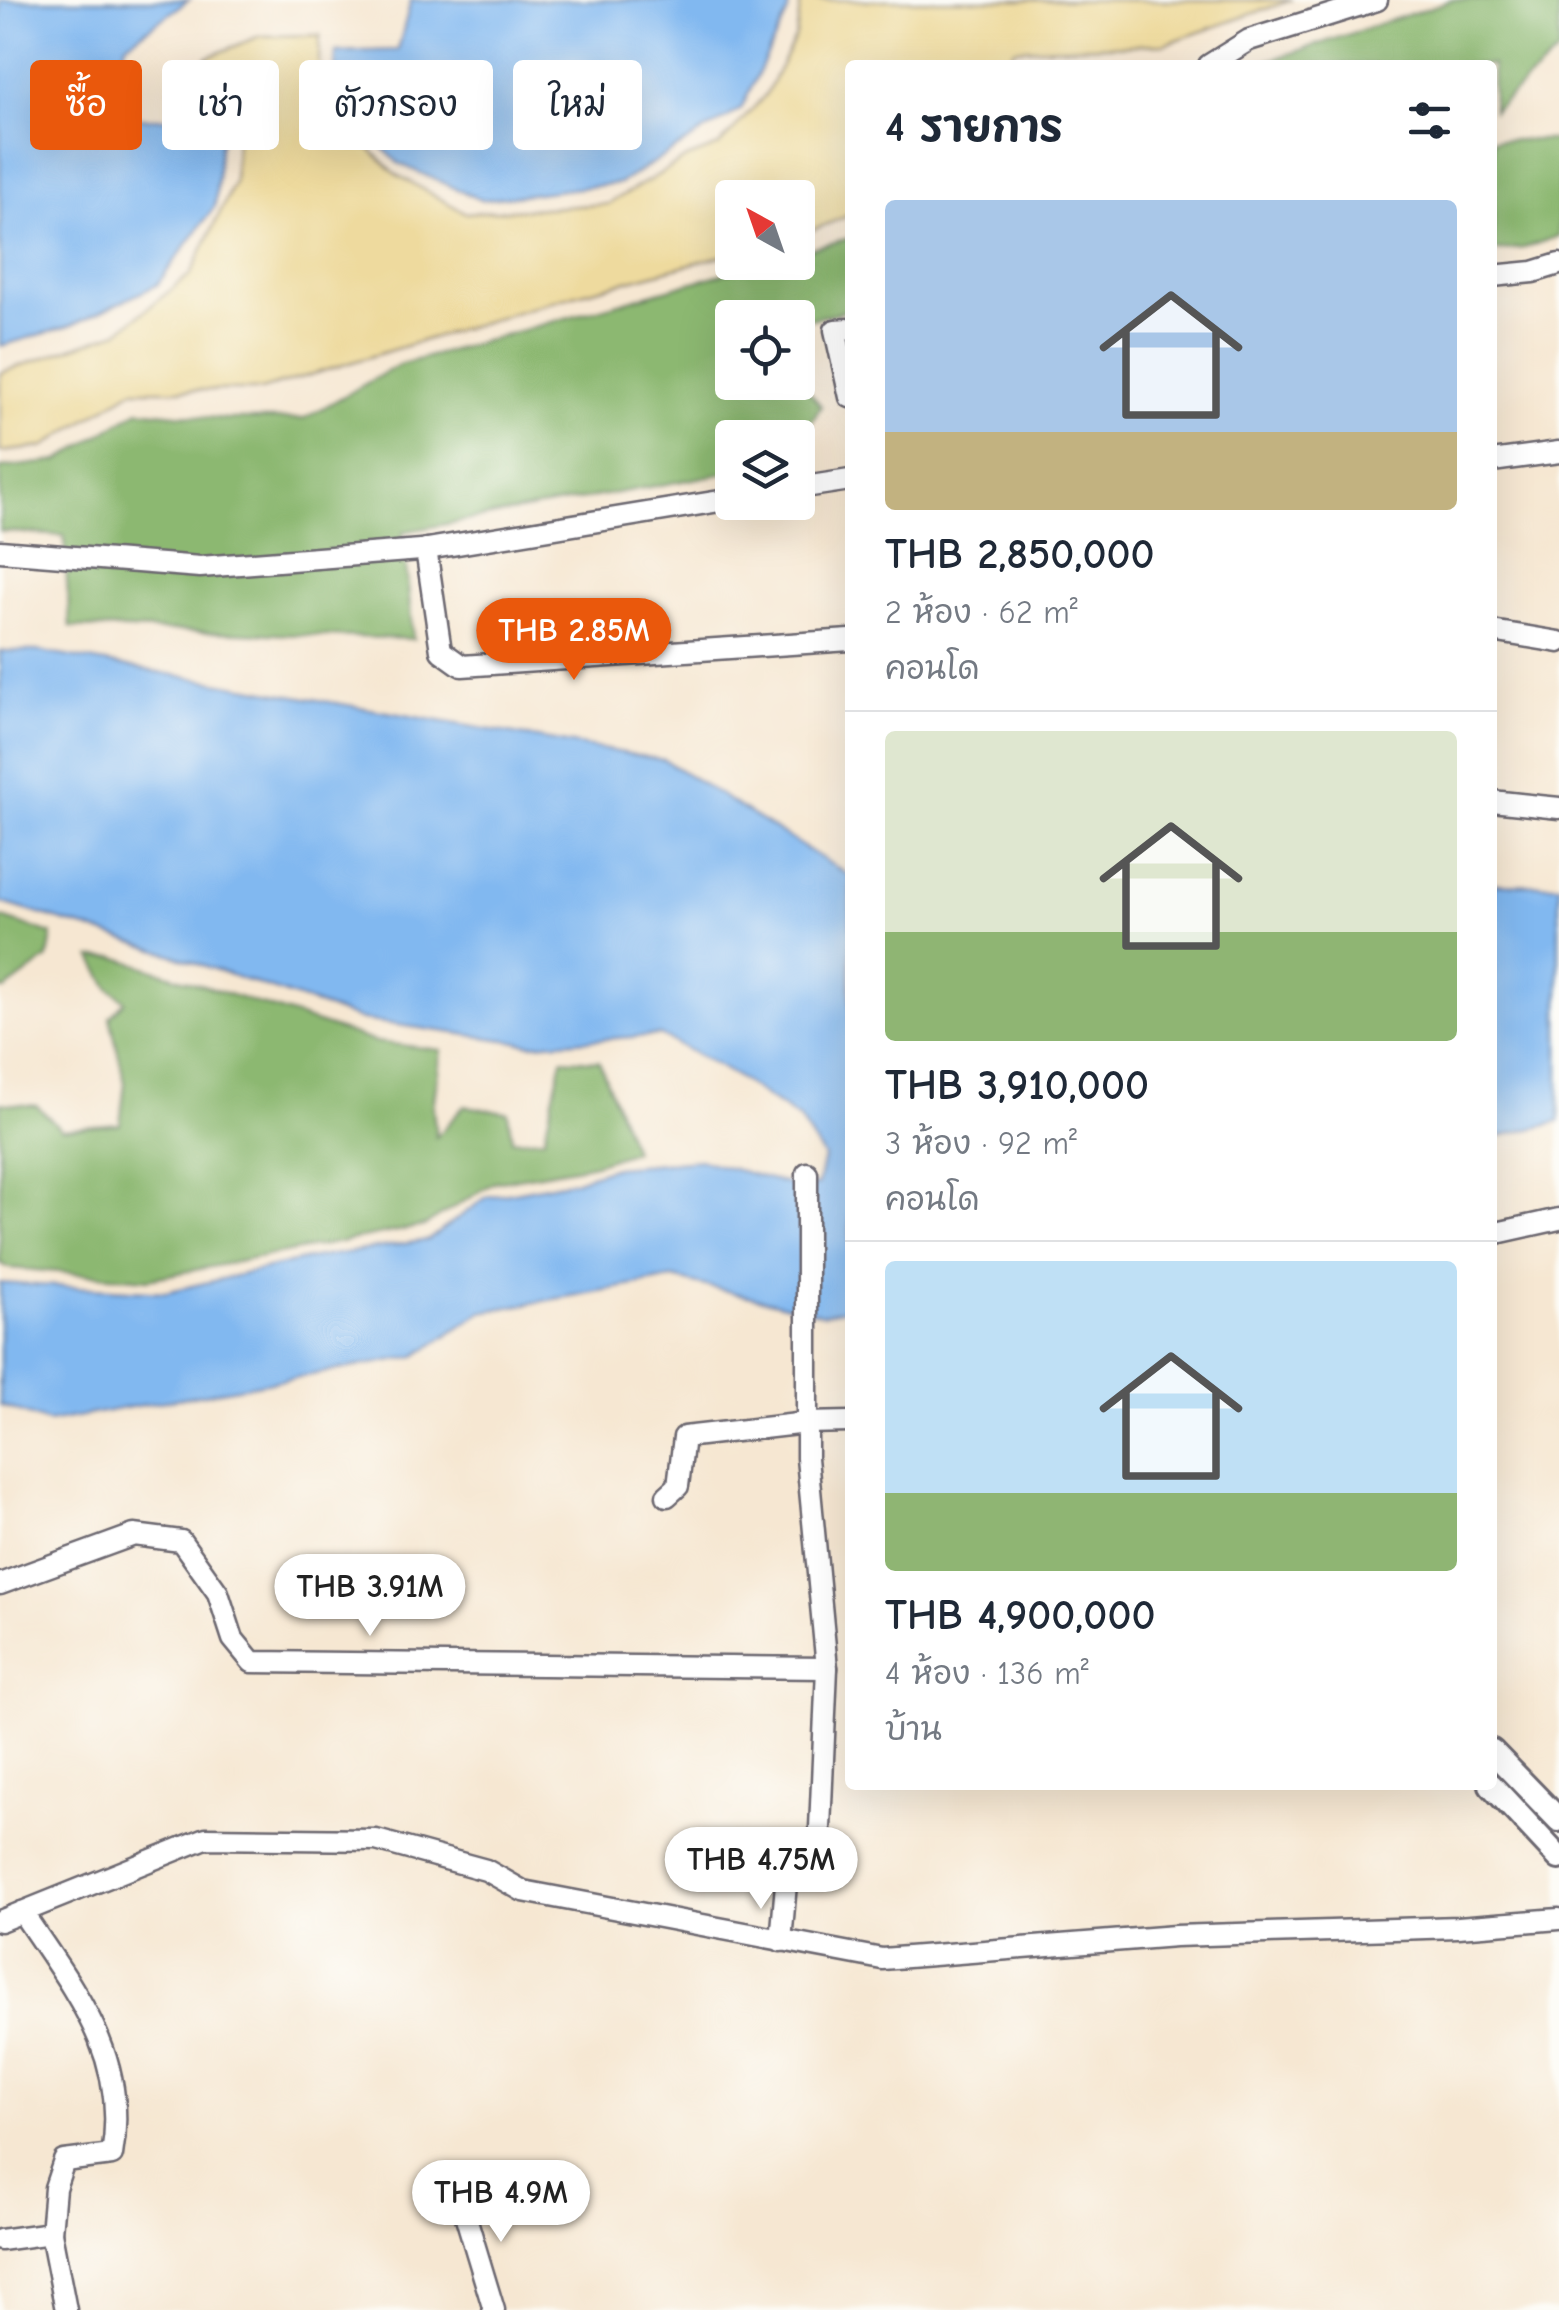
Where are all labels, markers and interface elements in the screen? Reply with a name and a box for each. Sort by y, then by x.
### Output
chip: ซื้อ [30,60,142,150]
chip: เช่า [162,60,279,150]
chip: ตัวกรอง [299,60,493,150]
chip: ใหม่ [513,60,642,150]
icon: filters [1402,93,1457,148]
text: 4 รายการ [885,103,1063,152]
north arrow [715,180,815,280]
map controls [715,180,815,520]
icon: home [1081,265,1261,445]
button: locate [715,300,815,400]
button: layers [715,420,815,520]
text: THB 2,850,000 [885,530,1154,579]
text: 2 ห้อง · 62 m² [885,594,1078,631]
pin: THB 2.85M [460,598,688,683]
text: THB 2.85M [498,612,650,649]
text: คอนโด [885,650,979,687]
icon: home [1081,796,1261,976]
text: THB 3,910,000 [885,1061,1149,1110]
text: 3 ห้อง · 92 m² [885,1125,1077,1162]
text: คอนโด [885,1181,979,1218]
icon: home [1081,1326,1261,1506]
pin: THB 3.91M [256,1554,484,1639]
text: THB 3.91M [296,1568,444,1605]
text: THB 4,900,000 [885,1591,1155,1640]
text: 4 ห้อง · 136 m² [885,1655,1089,1692]
text: บ้าน [885,1711,942,1748]
pin: THB 4.75M [647,1827,875,1912]
text: THB 4.75M [687,1841,835,1878]
pin: THB 4.9M [398,2160,604,2245]
text: THB 4.9M [434,2174,568,2211]

